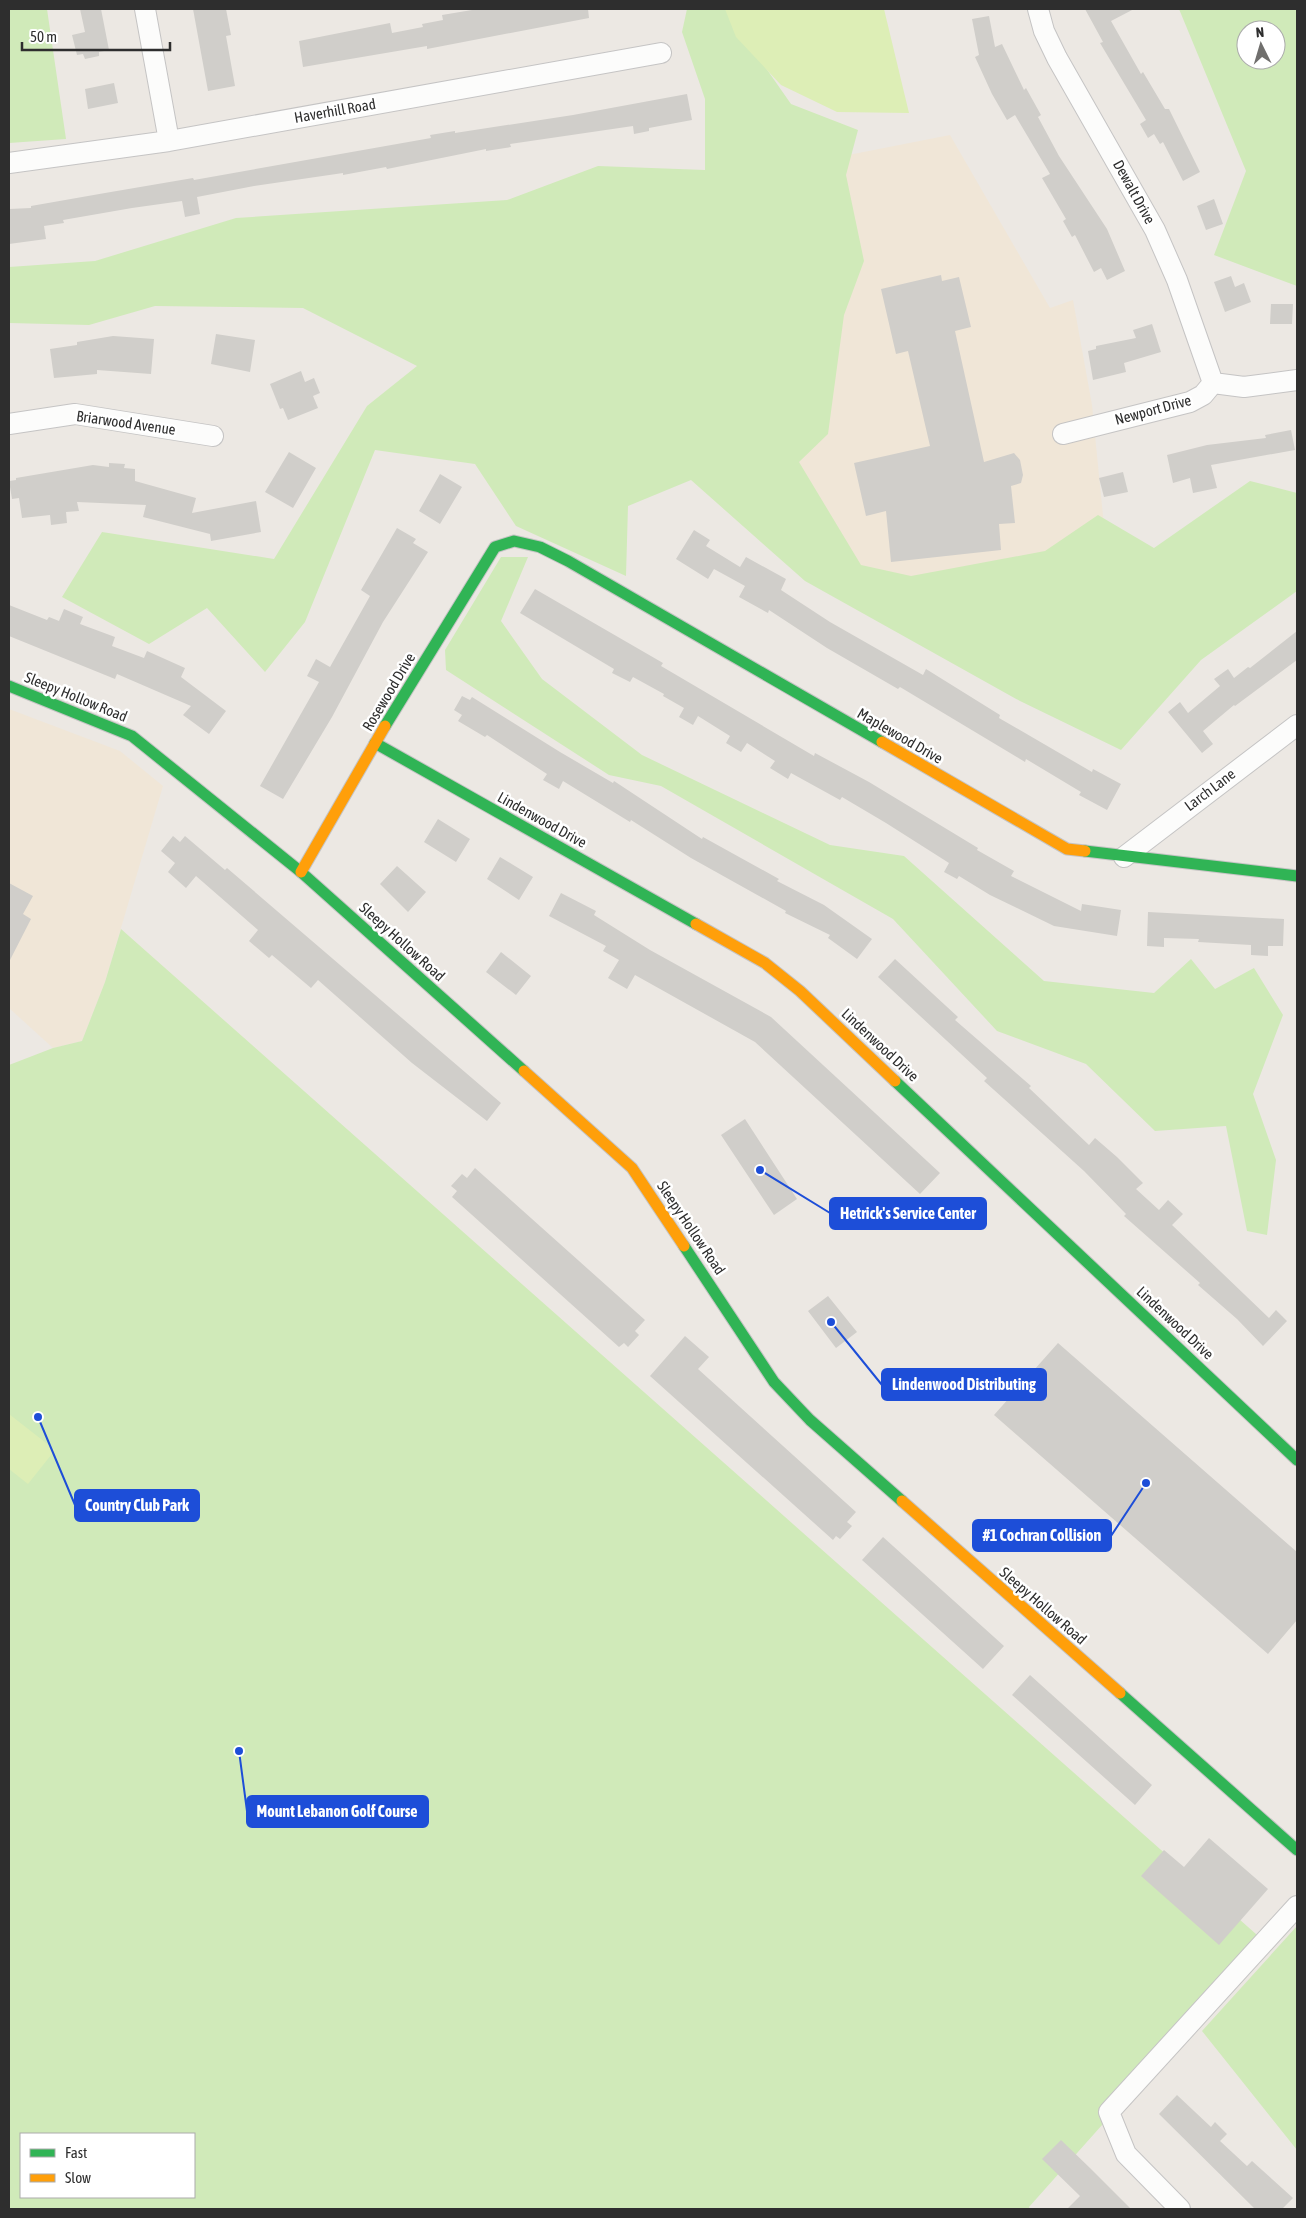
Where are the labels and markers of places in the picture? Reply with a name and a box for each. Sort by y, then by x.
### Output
callout: Hetrick's Service Center [830,1198,986,1229]
callout: Lindenwood Distributing [882,1369,1046,1400]
callout: Country Club Park [75,1490,199,1521]
callout: #1 Cochran Collision [973,1520,1111,1551]
callout: Mount Lebanon Golf Course [247,1796,428,1827]

